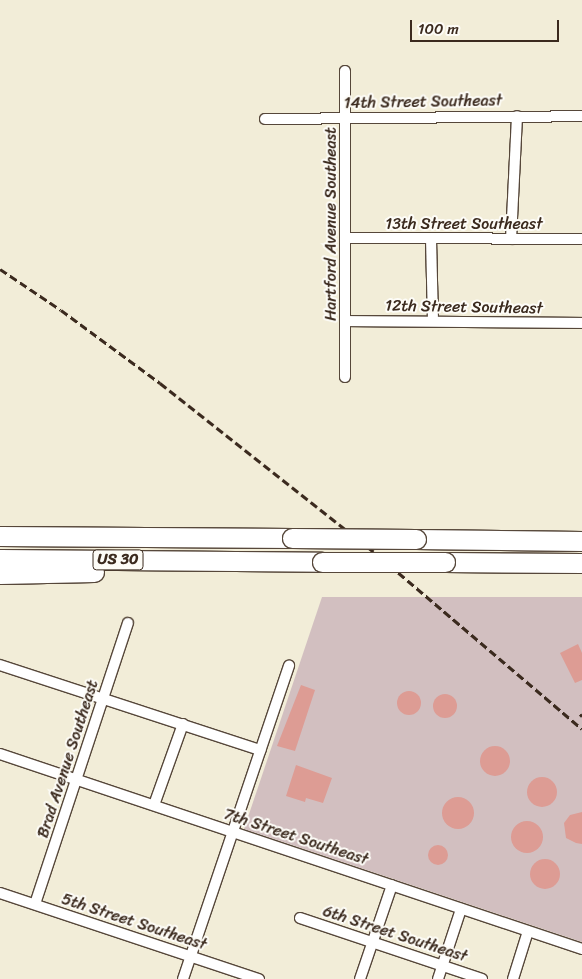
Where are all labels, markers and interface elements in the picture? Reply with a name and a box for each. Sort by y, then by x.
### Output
scale bar [412,10,561,42]
text: 100 m [418,16,459,42]
street label: 14th Street Southeast [344,91,502,113]
street label: Hartford Avenue Southeast [321,127,341,321]
street label: 13th Street Southeast [385,214,543,234]
street label: 12th Street Southeast [385,296,543,318]
road number: US 30 [92,548,144,572]
street label: Brad Avenue Southeast [34,678,102,840]
street label: 7th Street Southeast [221,805,371,869]
street label: 5th Street Southeast [59,889,209,955]
street label: 6th Street Southeast [320,902,470,966]

